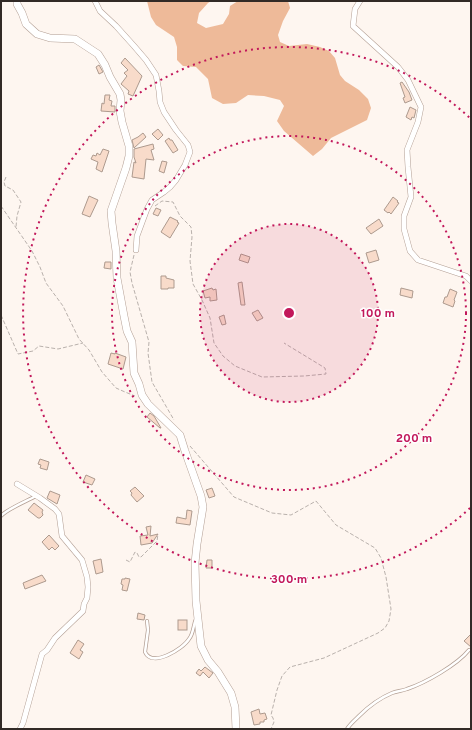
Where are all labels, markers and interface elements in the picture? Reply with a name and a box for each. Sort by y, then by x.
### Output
centre of rings [282,306,296,320]
text: 100 m [361,306,395,322]
text: 200 m [396,431,432,447]
text: 300 m [271,572,307,588]

